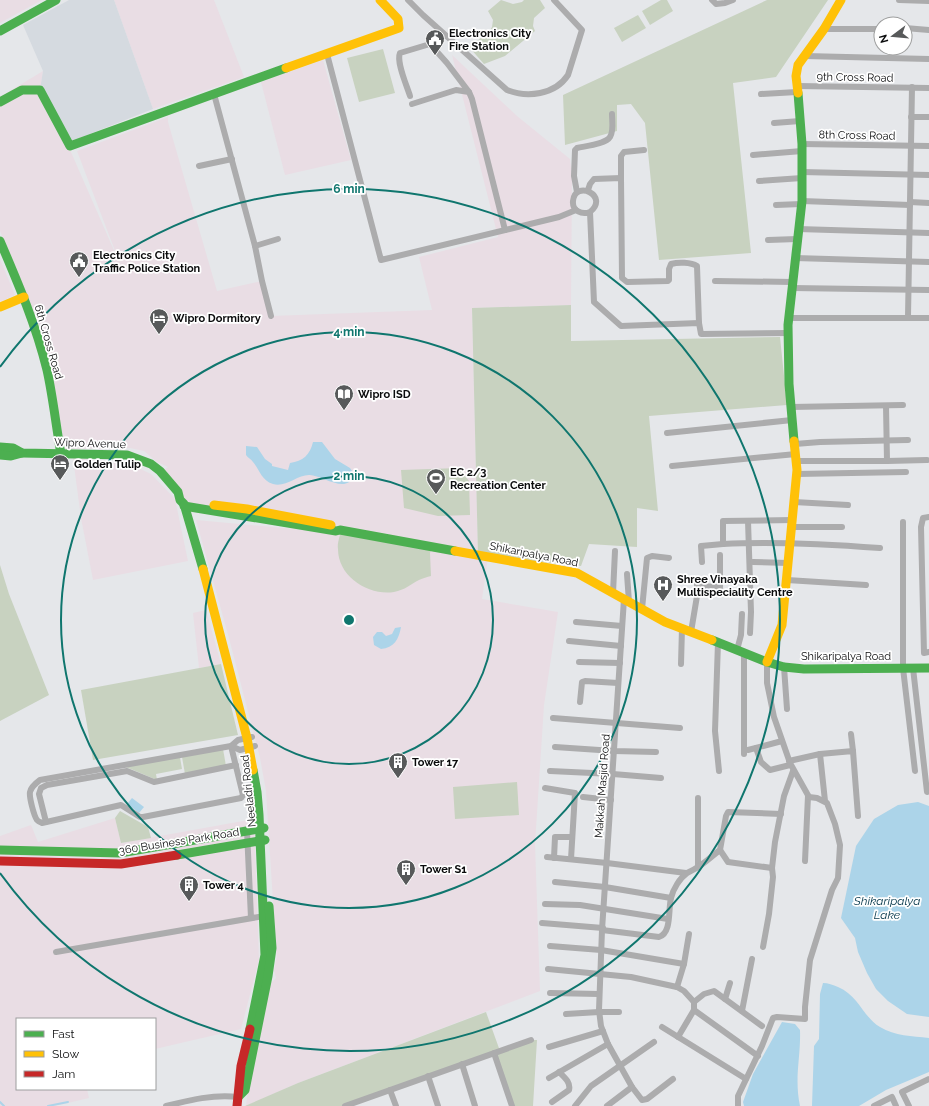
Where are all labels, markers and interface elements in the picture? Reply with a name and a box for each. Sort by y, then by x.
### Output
north arrow [873,16,913,56]
place label: Electronics City Fire Station [449,27,531,53]
public building icon: Electronics City Fire Station [424,28,446,56]
text: N [876,33,891,44]
street label: 9th Cross Road [816,70,894,85]
street label: 8th Cross Road [818,128,896,143]
text: 6 min [333,182,365,196]
place label: Electronics City Traffic Police Station [93,249,201,275]
public building icon: Electronics City Traffic Police Station [68,250,90,278]
street label: 6th Cross Road [32,303,65,381]
hotel icon: Wipro Dormitory [148,307,170,335]
place label: Wipro Dormitory [173,312,261,325]
text: 4 min [333,325,365,339]
library icon: Wipro ISD [333,383,355,411]
place label: Wipro ISD [358,388,411,401]
street label: Wipro Avenue [54,436,127,451]
hotel icon: Golden Tulip [49,453,71,481]
place label: Golden Tulip [74,458,141,471]
place label: EC 2/3 Recreation Center [450,466,546,492]
sports icon: EC 2/3 Recreation Center [425,467,447,495]
text: 2 min [333,469,365,483]
street label: Shikaripalya Road [488,540,580,570]
place label: Shree Vinayaka Multispeciality Centre [677,573,793,599]
hospital icon: Shree Vinayaka Multispeciality Centre [652,574,674,602]
centre of rings [342,613,356,627]
street label: Shikaripalya Road [801,650,891,663]
street label: Makkah Masjid Road [592,733,613,838]
building icon: Tower 17 [387,751,409,779]
street label: Neeladri Road [238,754,259,828]
place label: Tower 17 [412,756,459,769]
street label: 360 Business Park Road [118,826,240,857]
building icon: Tower S1 [395,858,417,886]
place label: Tower S1 [420,863,467,876]
building icon: Tower 4 [178,874,200,902]
place label: Tower 4 [203,879,244,892]
water label: Shikaripalya Lake [853,894,920,922]
legend [16,1018,156,1090]
text: Fast [52,1027,75,1041]
text: Slow [52,1047,79,1061]
text: Jam [52,1067,75,1081]

